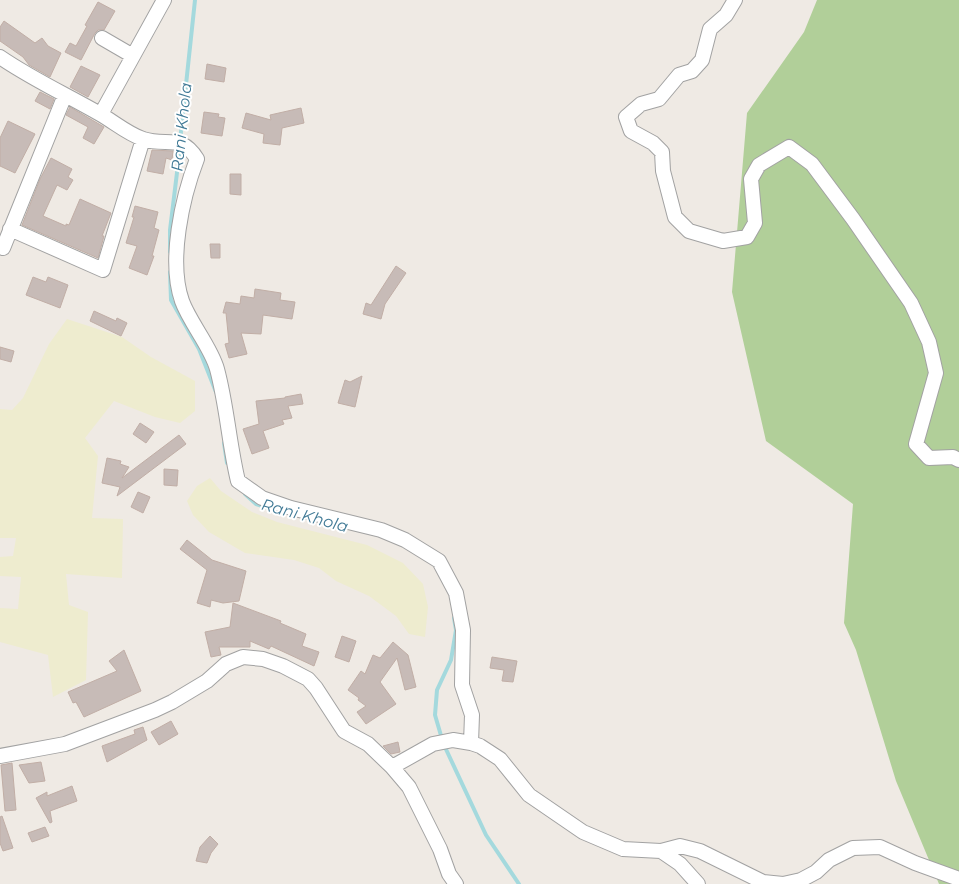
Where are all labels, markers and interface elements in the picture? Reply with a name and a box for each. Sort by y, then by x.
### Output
water label: Rani Khola [167,82,196,172]
water label: Rani Khola [259,495,351,536]

